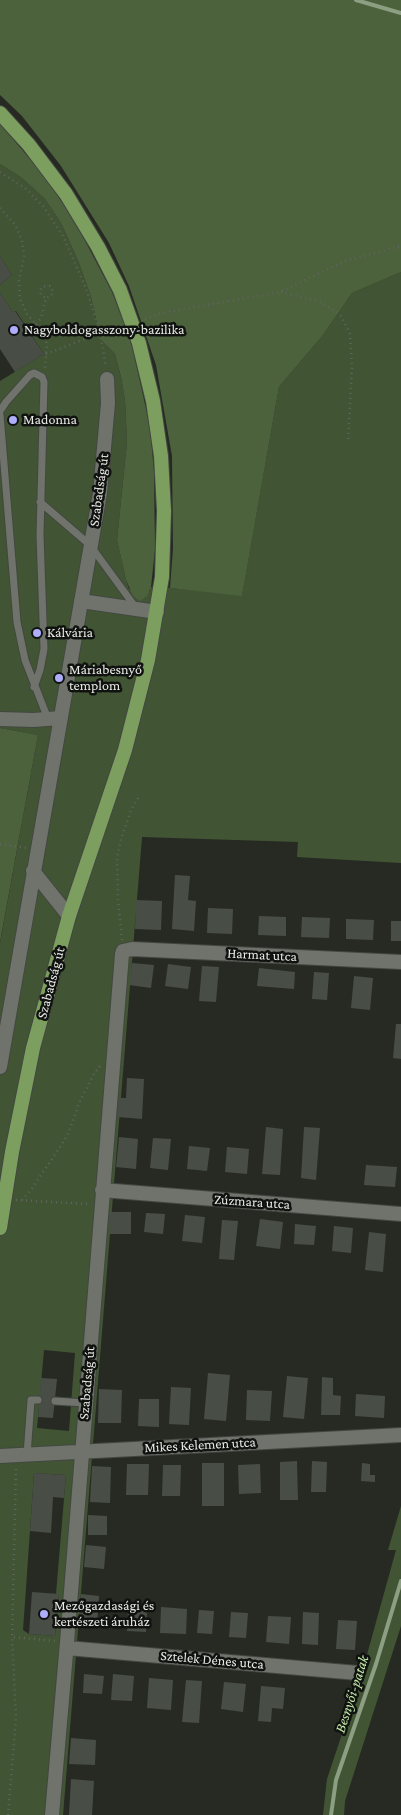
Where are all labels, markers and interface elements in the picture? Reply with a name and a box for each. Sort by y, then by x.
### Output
place label: Nagyboldogasszony-bazilika [24,322,185,338]
marker: Nagyboldogasszony-bazilika [8,324,20,336]
place label: Madonna [23,412,77,428]
marker: Madonna [7,414,19,426]
street label: Szabadság út [86,452,112,528]
place label: Kálvária [47,625,93,641]
marker: Kálvária [31,627,43,639]
place label: Máriabesnyő templom [69,662,142,694]
marker: Máriabesnyő templom [53,672,65,684]
street label: Szabadság út [33,945,69,1021]
street label: Harmat utca [227,945,297,965]
street label: Zúzmara utca [213,1191,291,1213]
street label: Szabadság út [75,1346,99,1420]
street label: Mikes Kelemen utca [144,1434,256,1456]
place label: Mezőgazdasági és kertészeti áruház [54,1598,154,1630]
marker: Mezőgazdasági és kertészeti áruház [38,1608,50,1620]
street label: Sztelek Dénes utca [160,1647,264,1673]
water label: Besnyői-patak [331,1653,373,1735]

